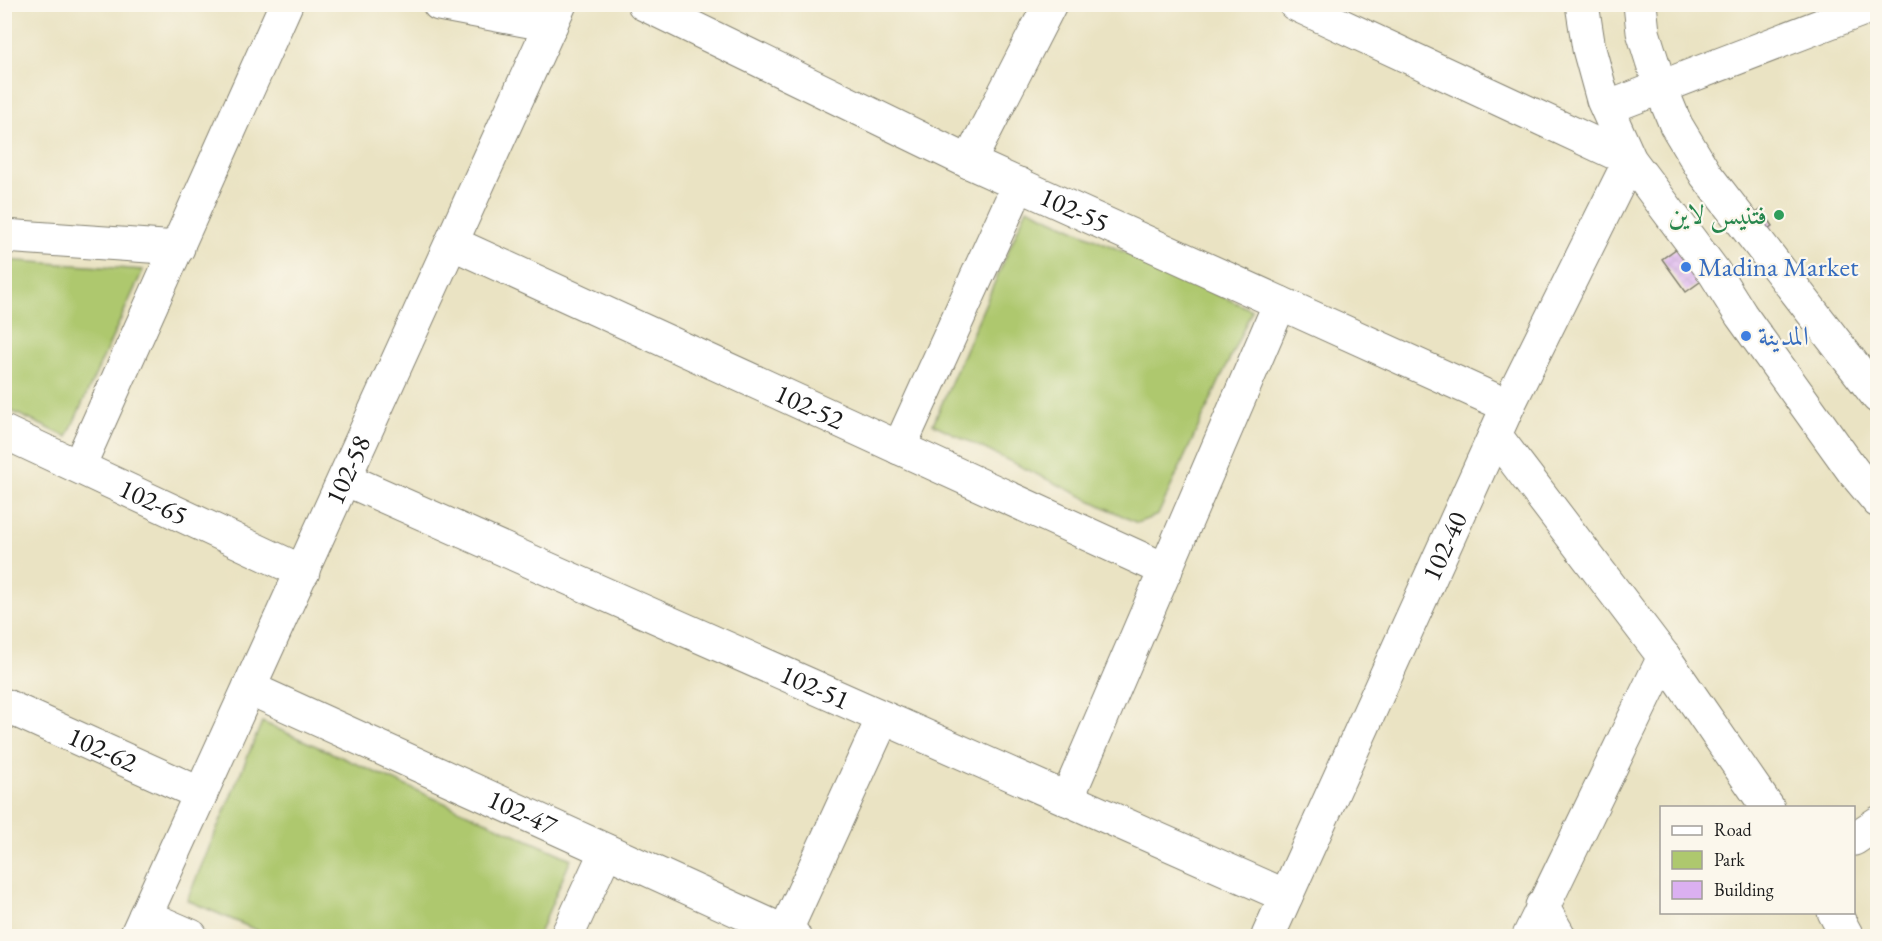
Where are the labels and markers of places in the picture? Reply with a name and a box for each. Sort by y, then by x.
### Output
place label: فتنيس لاين [1668,197,1767,233]
marker: فتنيس لاين [1772,208,1786,222]
place label: Madina Market [1698,249,1859,284]
marker: Madina Market [1679,260,1693,274]
place label: المدينة [1758,318,1809,353]
marker: المدينة [1739,329,1753,343]

